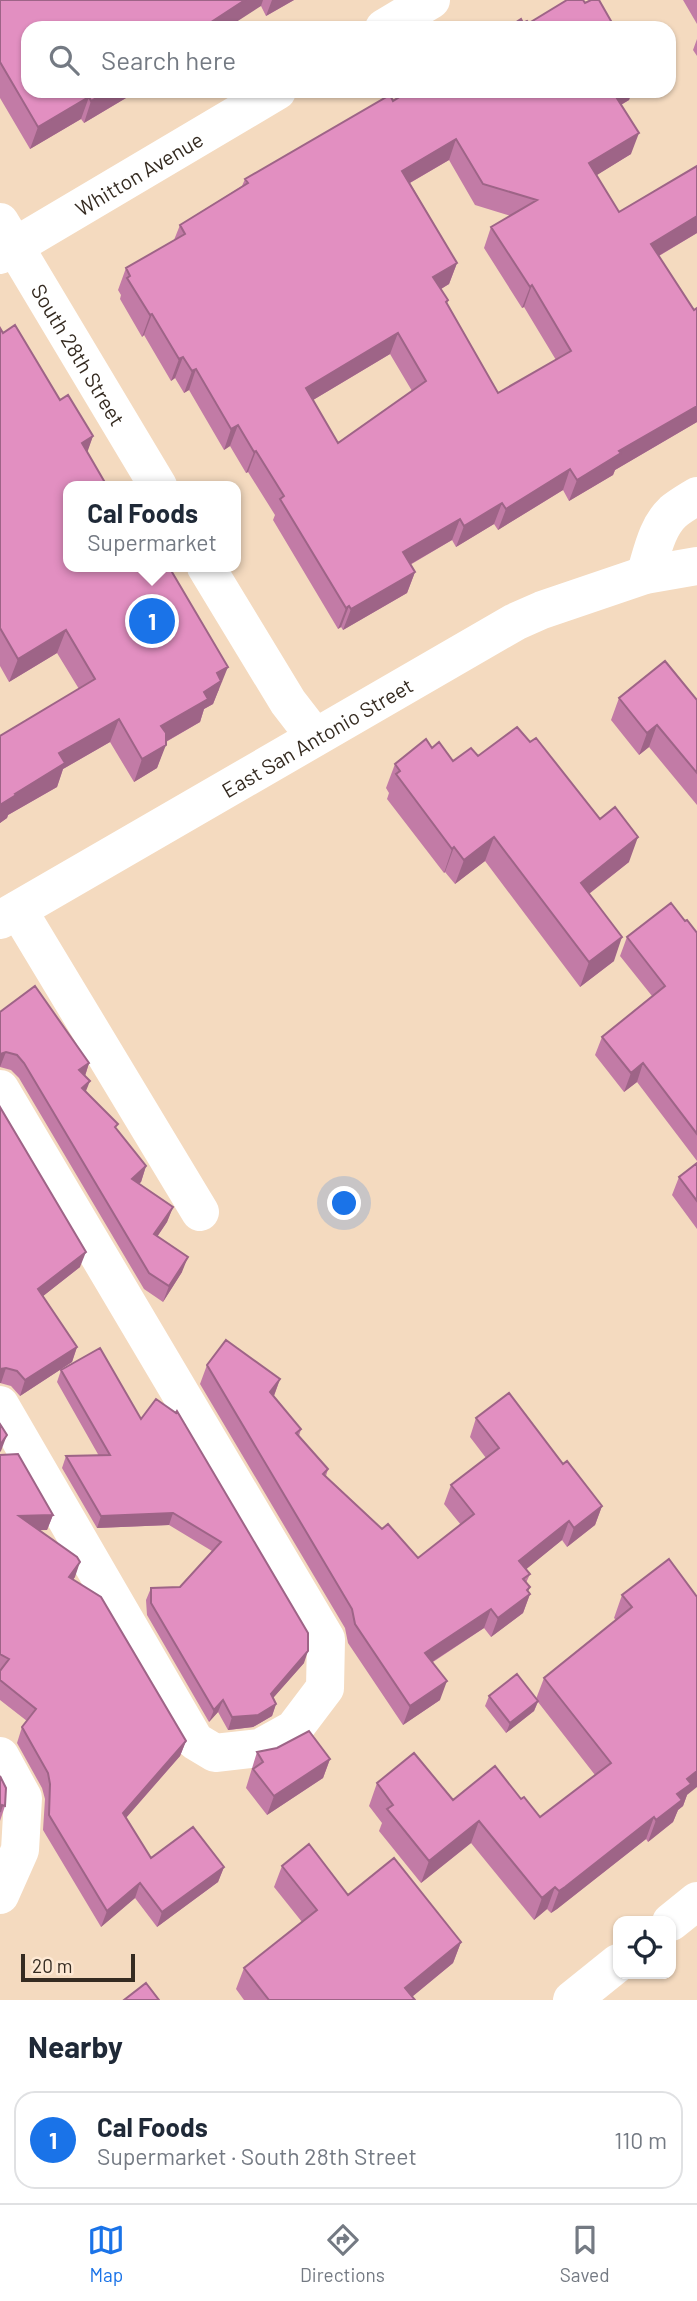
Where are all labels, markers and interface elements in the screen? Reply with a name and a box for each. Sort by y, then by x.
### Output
search box [21,21,676,98]
icon: search [45,41,83,79]
text: Search here [101,44,236,75]
street label: Whitton Avenue [70,126,207,220]
street label: South 28th Street [27,279,131,430]
popup [63,481,241,572]
text: Cal Foods [87,497,198,528]
text: Supermarket [87,528,217,556]
pin: 1 [129,595,175,647]
street label: East San Antonio Street [217,672,417,802]
your location [327,1186,361,1220]
map controls [613,1916,676,1979]
button: locate [613,1916,676,1979]
scale bar [21,1951,135,1983]
text: 20 m [32,1954,72,1977]
text: Nearby [28,2028,123,2064]
text: Cal Foods [97,2111,208,2142]
text: 1 [49,2126,57,2154]
text: 110 m [614,2126,667,2154]
text: Supermarket · South 28th Street [97,2142,417,2170]
tab: Map [87,2221,125,2286]
tab: Directions [300,2221,385,2286]
tab: Saved [560,2221,610,2286]

